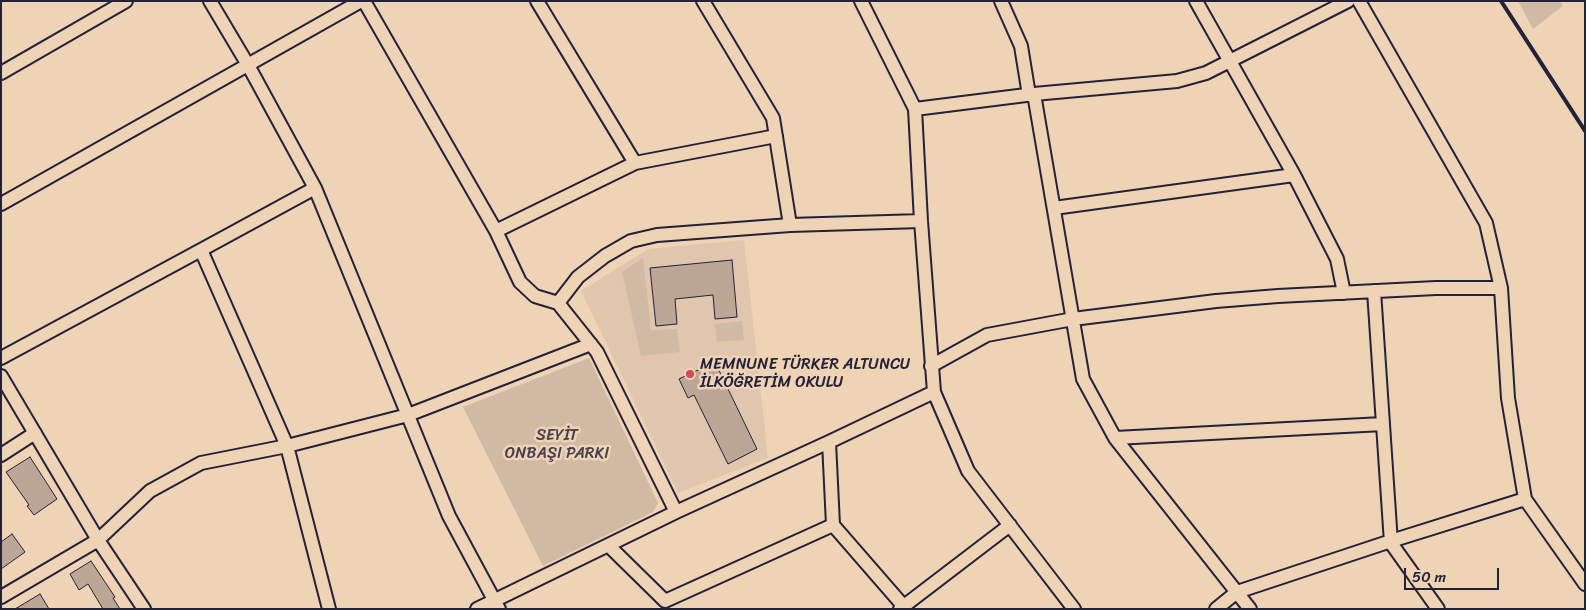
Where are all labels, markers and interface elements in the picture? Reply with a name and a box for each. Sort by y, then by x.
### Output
place label: MEMNUNE TÜRKER ALTUNCU İLKÖĞRETİM OKULU [700,355,910,393]
marker: MEMNUNE TÜRKER ALTUNCU İLKÖĞRETİM OKULU [684,368,696,380]
park label: SEYİT ONBAŞI PARKI [505,426,609,464]
scale bar [1406,558,1501,590]
text: 50 m [1412,564,1446,590]

